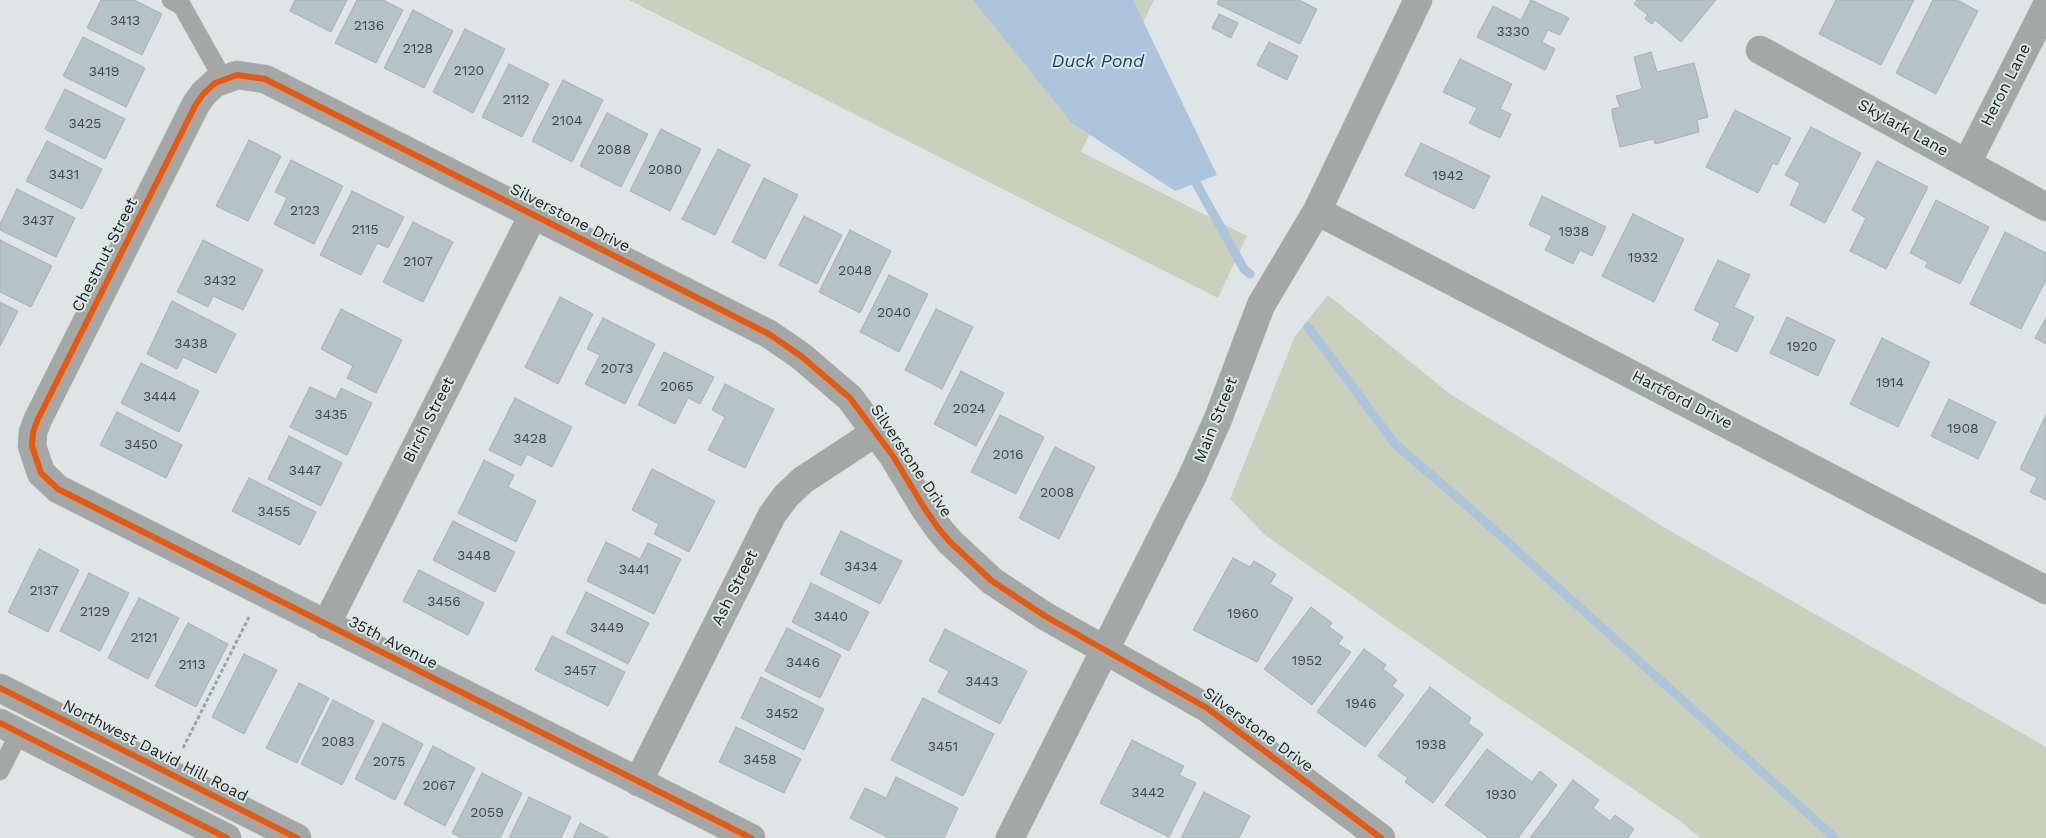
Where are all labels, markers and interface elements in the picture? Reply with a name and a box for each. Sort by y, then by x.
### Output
house number: 3413 [110,13,140,29]
house number: 2136 [354,18,384,34]
house number: 3330 [1496,24,1530,40]
house number: 2128 [403,41,433,57]
street label: Heron Lane [1977,41,2035,129]
water label: Duck Pond [1052,51,1144,73]
house number: 2120 [454,63,484,79]
house number: 3419 [89,64,119,80]
house number: 2112 [502,92,530,108]
street label: Skylark Lane [1854,95,1952,161]
house number: 2104 [552,113,582,129]
house number: 3425 [68,116,102,132]
house number: 2088 [597,142,631,158]
house number: 2080 [648,162,682,178]
house number: 3431 [49,167,79,183]
house number: 1942 [1433,168,1463,184]
street label: Silverstone Drive [507,180,633,256]
street label: Chestnut Street [68,195,142,315]
house number: 2123 [290,203,320,219]
house number: 3437 [22,213,54,229]
house number: 2115 [351,222,379,238]
house number: 1938 [1559,224,1589,240]
house number: 1932 [1628,250,1658,266]
house number: 2107 [403,254,433,270]
house number: 2048 [838,263,872,279]
house number: 3432 [203,273,237,289]
house number: 2040 [877,305,911,321]
house number: 3438 [174,336,208,352]
house number: 1920 [1787,339,1817,355]
house number: 2073 [601,361,633,377]
street label: Hartford Drive [1628,366,1736,434]
street label: Birch Street [399,374,459,466]
street label: Main Street [1190,374,1242,466]
house number: 1914 [1876,375,1904,391]
house number: 2065 [660,379,694,395]
house number: 3444 [143,389,177,405]
street label: Silverstone Drive [866,401,956,521]
house number: 2024 [952,401,986,417]
house number: 3435 [314,407,348,423]
house number: 1908 [1947,421,1979,437]
house number: 3428 [513,431,547,447]
house number: 3450 [124,437,158,453]
house number: 2016 [993,447,1023,463]
house number: 3447 [289,463,321,479]
house number: 2008 [1040,485,1074,501]
house number: 3455 [257,504,291,520]
street label: Ash Street [708,547,762,629]
house number: 3448 [457,548,491,564]
house number: 3434 [844,559,878,575]
house number: 3441 [619,562,649,578]
house number: 2137 [29,583,59,599]
house number: 3456 [427,594,461,610]
house number: 2129 [80,604,110,620]
house number: 1960 [1227,606,1259,622]
house number: 3440 [814,609,848,625]
street label: 35th Avenue [345,612,441,674]
house number: 3449 [590,620,624,636]
house number: 2121 [130,630,158,646]
house number: 1952 [1292,653,1322,669]
house number: 3446 [786,655,820,671]
house number: 2113 [178,657,206,673]
house number: 3457 [564,663,596,679]
house number: 3443 [965,674,999,690]
street label: Silverstone Drive [1199,683,1317,777]
street label: Northwest David Hill Road [59,696,251,806]
house number: 1946 [1345,696,1377,712]
house number: 3452 [765,706,799,722]
house number: 2083 [321,734,355,750]
house number: 1938 [1416,737,1446,753]
house number: 3451 [928,739,958,755]
house number: 3458 [743,752,777,768]
house number: 2075 [373,754,405,770]
house number: 2067 [422,778,456,794]
house number: 3442 [1131,785,1165,801]
house number: 1930 [1486,787,1516,803]
house number: 2059 [470,805,504,821]

